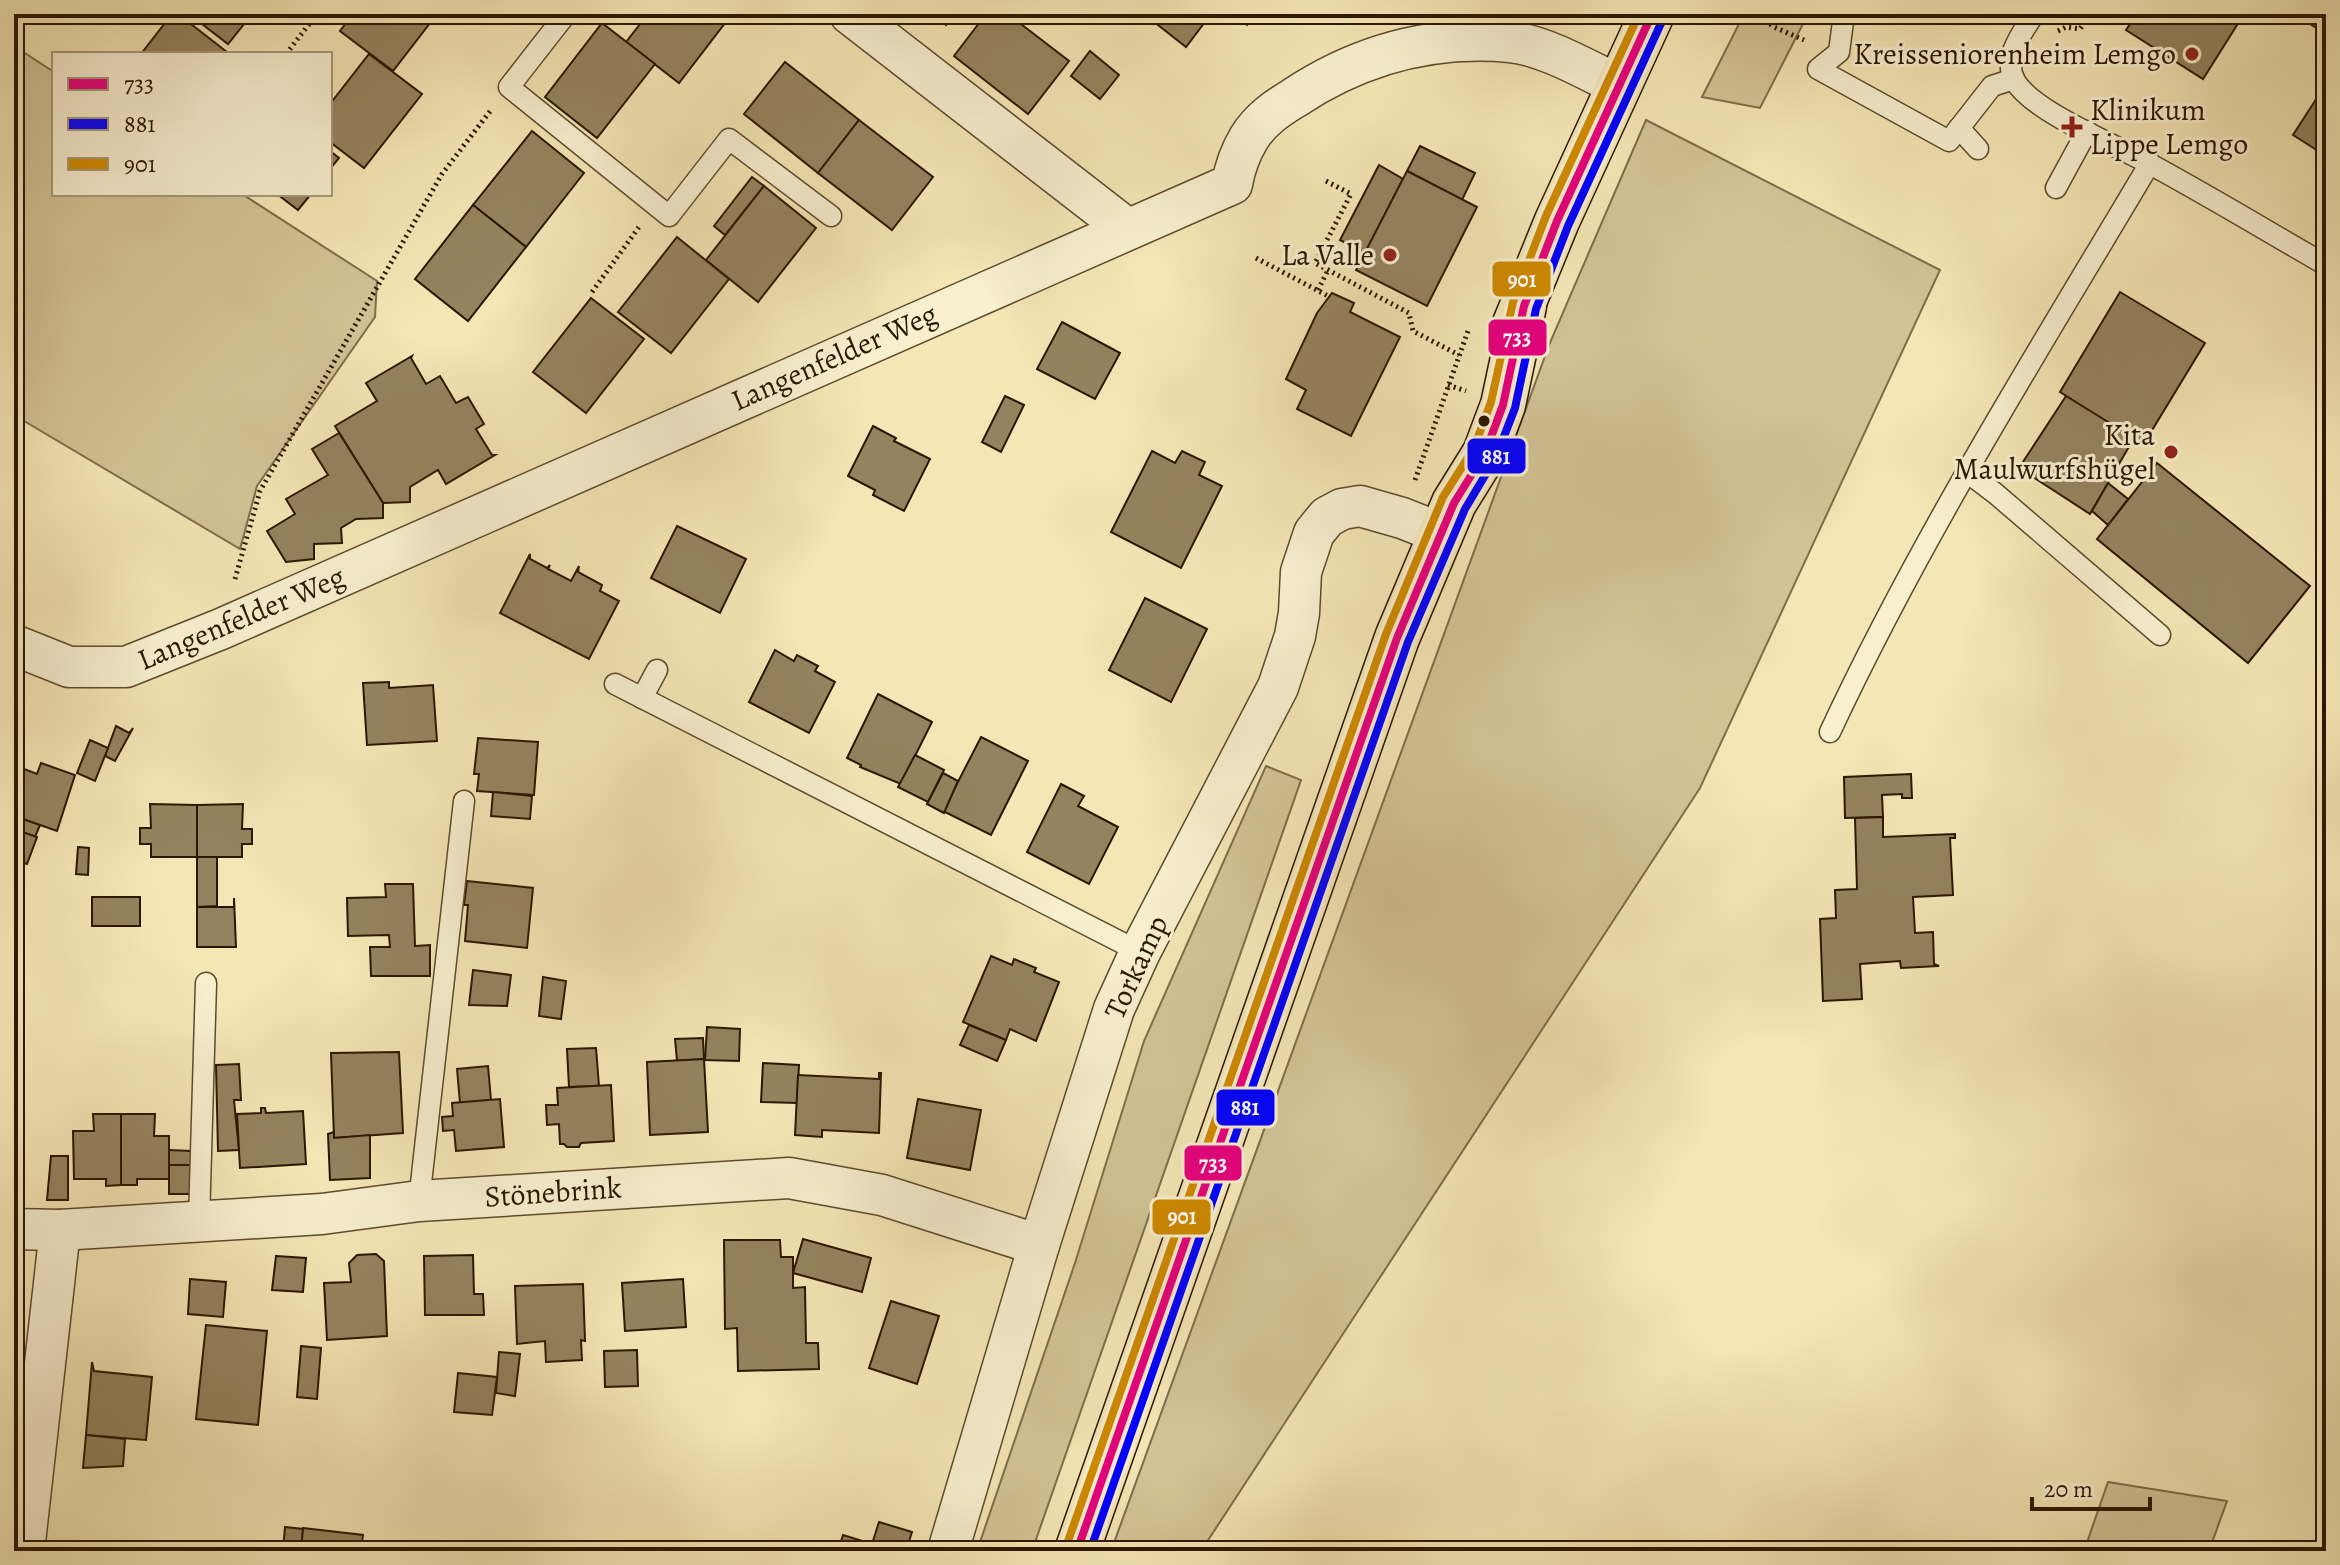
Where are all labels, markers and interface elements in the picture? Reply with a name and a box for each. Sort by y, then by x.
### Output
place label: Kreisseniorenheim Lemgo [1853,34,2176,74]
marker: Kreisseniorenheim Lemgo [2183,45,2201,63]
legend [52,52,332,196]
text: 733 [124,68,154,100]
place label: Klinikum Lippe Lemgo [2090,90,2248,164]
text: 881 [124,108,156,140]
marker: Klinikum Lippe Lemgo [2061,116,2083,138]
text: 901 [124,148,156,180]
place label: La Valle [1281,235,1374,275]
marker: La Valle [1381,246,1399,264]
line badge: 901 [1491,260,1552,298]
text: 901 [1507,265,1537,295]
street label: Langenfelder Weg [725,294,943,420]
line badge: 733 [1487,318,1548,357]
text: 733 [1503,323,1531,353]
unlabelled marker [1476,413,1492,429]
place label: Kita Maulwurfshügel [1953,415,2155,489]
line badge: 881 [1466,437,1527,475]
text: 881 [1482,442,1511,472]
marker: Kita Maulwurfshügel [2162,443,2180,461]
street label: Langenfelder Weg [131,556,351,680]
street label: Torkamp [1095,909,1177,1025]
line badge: 881 [1215,1088,1276,1127]
text: 881 [1231,1093,1260,1123]
line badge: 733 [1183,1144,1243,1182]
text: 733 [1199,1149,1227,1179]
street label: Stönebrink [483,1167,623,1217]
line badge: 901 [1151,1198,1212,1236]
text: 901 [1167,1202,1197,1232]
scale bar [2032,1461,2150,1511]
text: 20 m [2044,1473,2093,1505]

